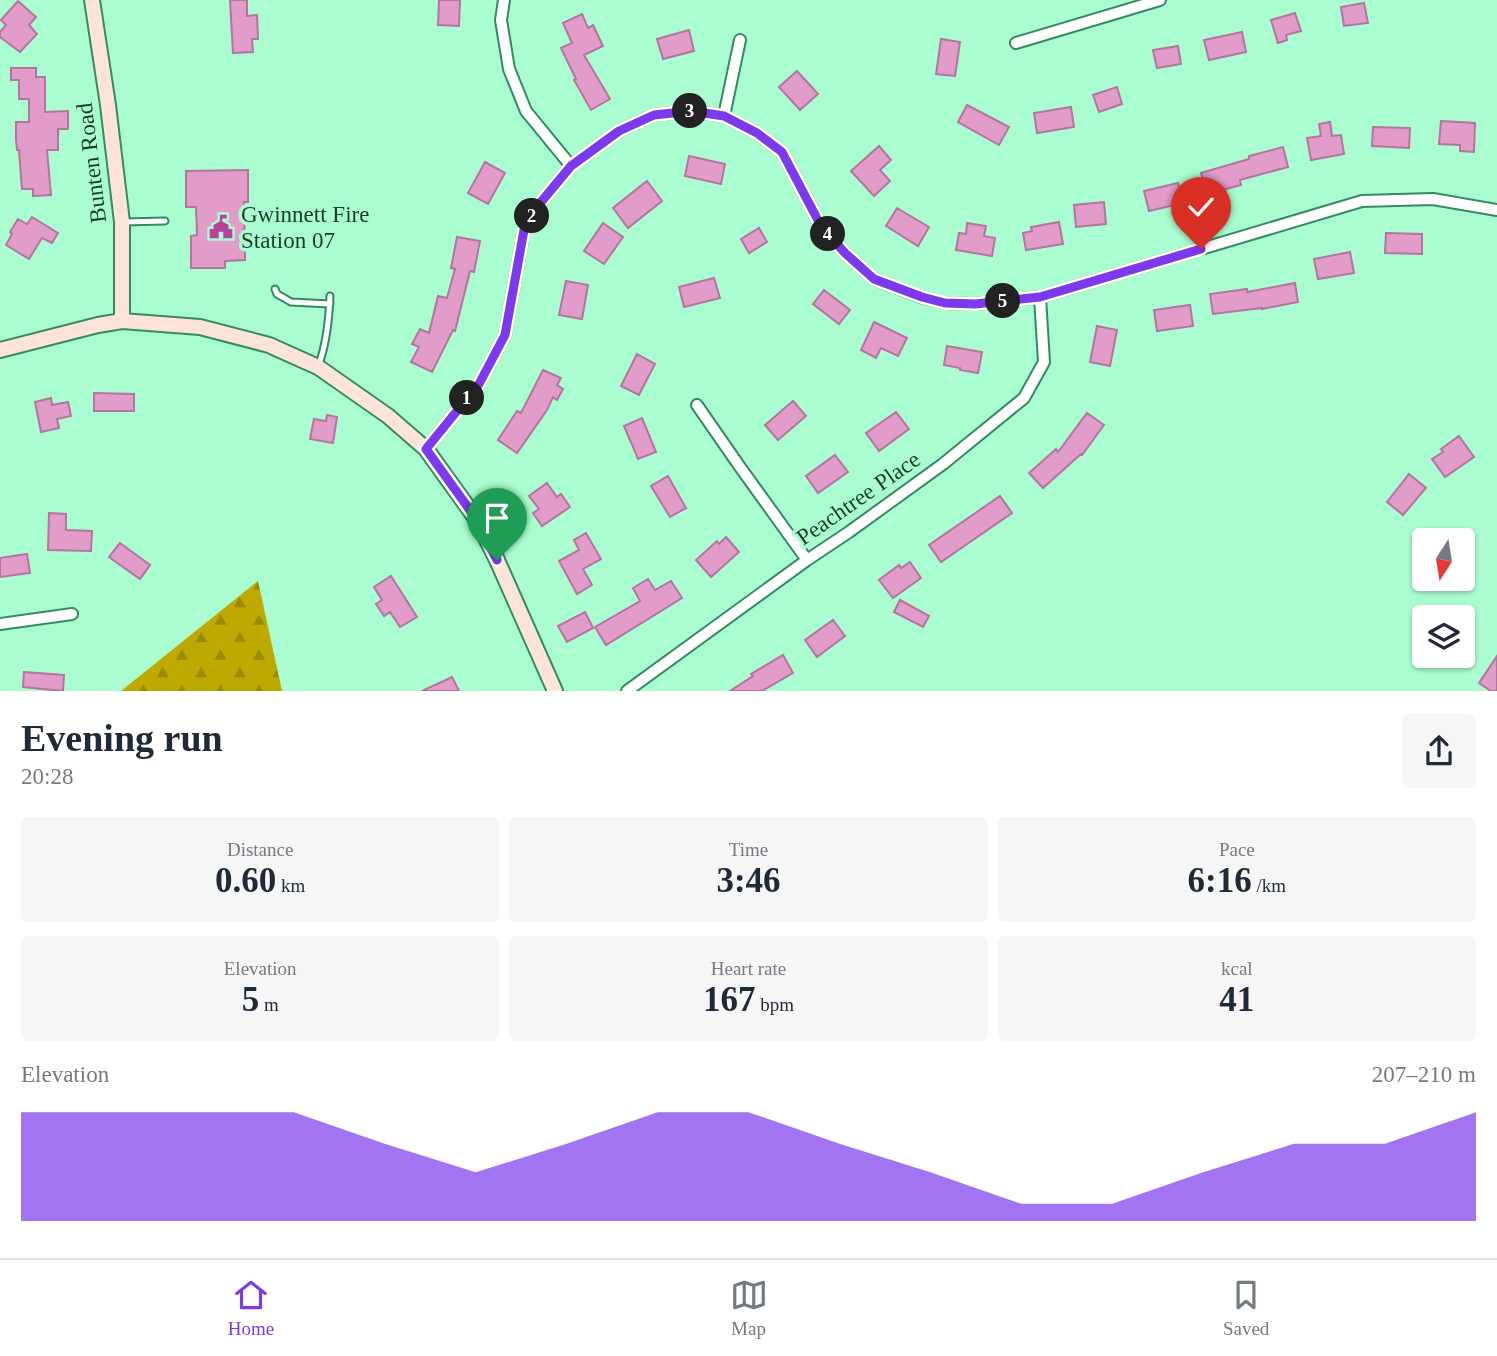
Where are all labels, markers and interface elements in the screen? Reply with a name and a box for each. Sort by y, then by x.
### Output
pin: 3 [672,94,708,128]
text: 3 [685,100,694,121]
street label: Bunten Road [72,101,111,224]
pin [1171,177,1231,249]
icon: check [1182,188,1220,226]
pin: 2 [514,198,550,234]
place label: Gwinnett Fire Station 07 [241,202,369,253]
text: 2 [527,205,536,226]
public building icon: Gwinnett Fire Station 07 [207,213,235,241]
pin: 4 [810,216,846,252]
text: 4 [823,223,832,244]
pin: 5 [986,284,1020,318]
text: 5 [998,290,1007,311]
pin: 1 [449,380,484,416]
text: 1 [462,387,471,408]
street label: Peachtree Place [792,447,925,550]
pin [467,488,527,560]
icon: arrive [478,499,516,537]
north arrow [1412,528,1475,592]
map controls [1412,528,1475,668]
button: layers [1412,605,1475,668]
button: share [1402,714,1476,788]
text: Evening run [21,717,223,759]
text: 20:28 [21,764,73,789]
text: Distance [227,839,293,860]
text: Time [729,839,768,860]
text: Pace [1219,839,1255,860]
text: 0.60 [215,861,276,900]
text: 3:46 [716,861,781,900]
text: 6:16 [1188,861,1252,900]
text: km [276,875,305,896]
text: /km [1252,875,1286,896]
text: Elevation [224,958,297,979]
text: Heart rate [711,958,786,979]
text: kcal [1221,958,1253,979]
text: 5 [242,980,259,1019]
text: 167 [703,980,755,1019]
text: 41 [1219,980,1254,1019]
text: m [259,994,279,1015]
text: bpm [755,994,794,1015]
text: Elevation [21,1062,109,1087]
text: 207–210 m [1372,1062,1476,1087]
tab: Home [228,1276,274,1340]
tab: Map [730,1276,768,1340]
tab: Saved [1223,1276,1269,1340]

